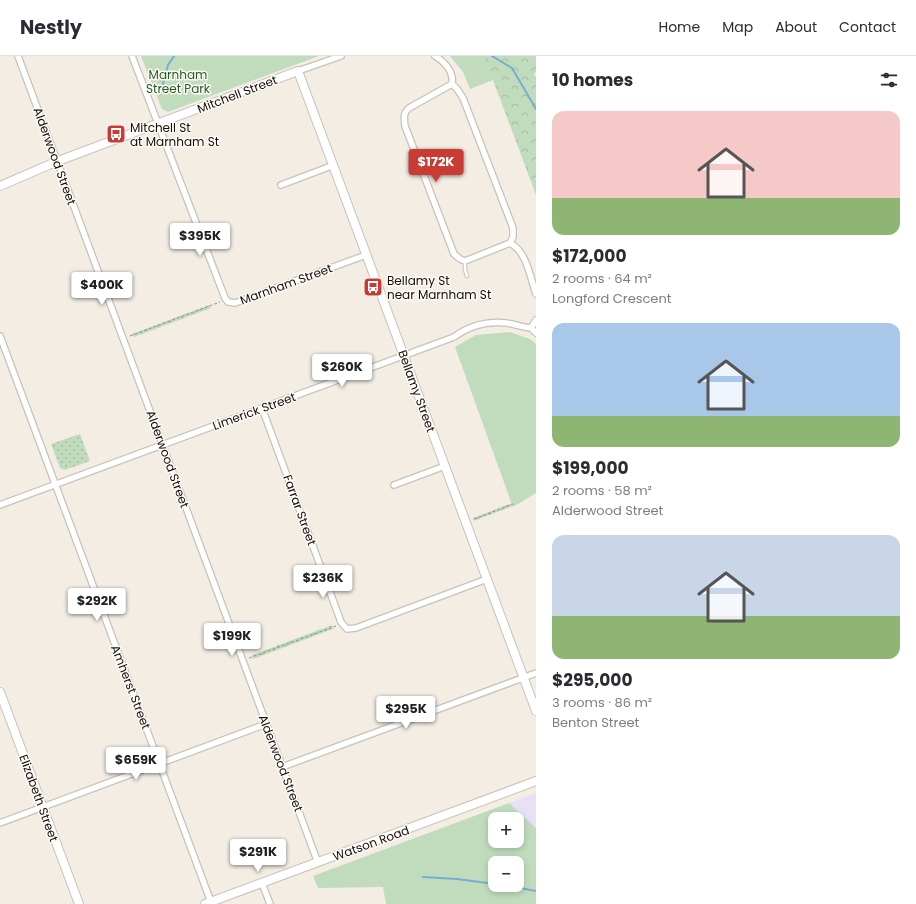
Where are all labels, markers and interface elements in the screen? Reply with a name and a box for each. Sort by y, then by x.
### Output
text: Nestly [20,14,82,41]
text: Home [658,17,700,37]
text: Map [722,17,753,37]
text: About [775,17,817,37]
text: Contact [839,17,896,37]
park label: Marnham Street Park [146,66,211,97]
text: 10 homes [552,68,633,92]
icon: filters [878,69,900,91]
street label: Mitchell Street [195,71,279,117]
street label: Alderwood Street [29,105,81,207]
place label: Mitchell St at Marnham St [130,119,219,150]
bus stop icon: Mitchell St at Marnham St [105,123,127,145]
icon: home [690,137,762,209]
pin: $172K [408,149,464,183]
text: $172K [418,152,454,171]
pin: $395K [172,223,228,257]
text: $395K [179,226,221,245]
text: $172,000 [552,244,627,268]
street label: Marnham Street [237,259,335,309]
text: 2 rooms · 64 m² [552,269,652,288]
pin: $400K [74,272,130,306]
place label: Bellamy St near Marnham St [387,272,491,303]
text: $400K [80,275,124,294]
bus stop icon: Bellamy St near Marnham St [362,276,384,298]
text: Longford Crescent [552,289,671,308]
street label: Bellamy Street [394,348,440,434]
icon: home [690,349,762,421]
pin: $260K [314,354,370,388]
text: $260K [321,357,363,376]
street label: Limerick Street [210,388,298,434]
street label: Alderwood Street [142,408,194,510]
text: $199,000 [552,456,629,480]
street label: Farrar Street [279,472,321,548]
text: 2 rooms · 58 m² [552,481,652,500]
text: Alderwood Street [552,501,663,520]
icon: home [690,561,762,633]
pin: $236K [295,565,351,599]
text: $236K [302,568,344,587]
pin: $292K [69,588,125,622]
text: $292K [77,591,117,610]
pin: $199K [204,623,260,657]
text: $199K [213,626,251,645]
street label: Amherst Street [107,642,155,732]
text: $295,000 [552,668,633,692]
text: 3 rooms · 86 m² [552,693,652,712]
pin: $295K [378,696,434,730]
text: $295K [385,699,427,718]
street label: Alderwood Street [255,712,307,814]
text: Benton Street [552,713,639,732]
pin: $659K [108,747,164,781]
text: $659K [115,750,157,769]
street label: Elizabeth Street [15,752,63,844]
map controls [488,812,524,892]
button: + [488,812,524,848]
street label: Watson Road [330,821,412,865]
pin: $291K [230,839,286,873]
text: $291K [239,842,277,861]
button: − [488,856,524,892]

